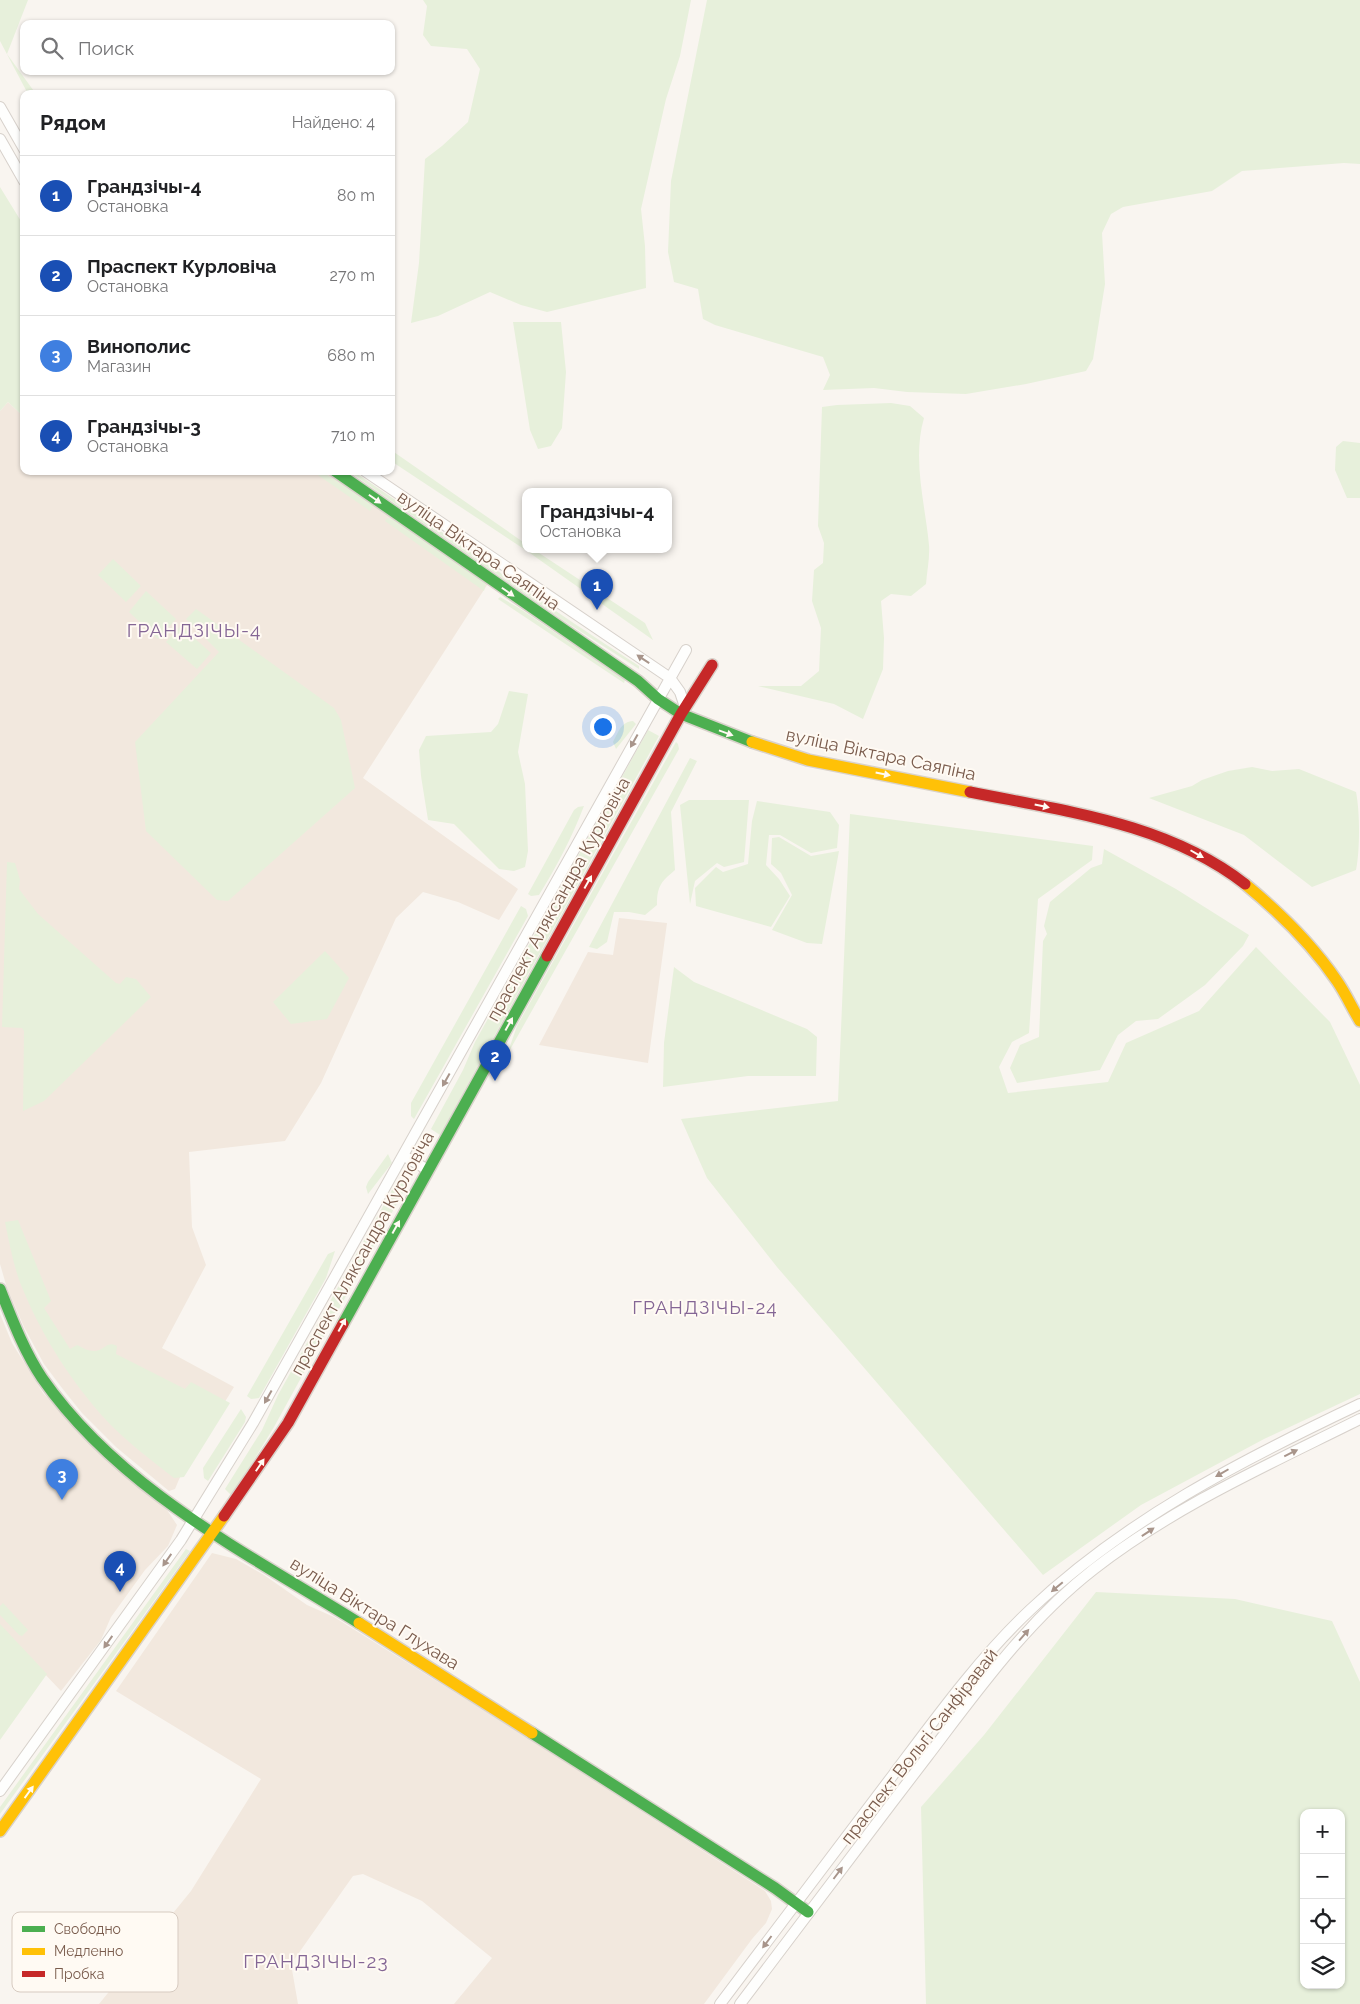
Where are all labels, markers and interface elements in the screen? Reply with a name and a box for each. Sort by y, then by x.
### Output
search box [20,20,395,75]
icon: search [38,34,66,62]
text: Поиск [78,37,134,59]
text: Рядом [40,110,106,135]
text: Найдено: 4 [292,113,375,132]
text: Грандзічы-4 [87,175,202,197]
text: 1 [52,186,60,205]
text: 80 m [337,186,375,205]
text: Остановка [87,197,169,216]
text: Праспект Курловіча [87,255,277,277]
text: 2 [51,266,61,285]
text: 270 m [330,266,375,285]
text: Остановка [87,277,169,296]
text: Винополис [87,335,191,357]
text: 3 [52,346,60,365]
text: 680 m [327,346,375,365]
text: Магазин [87,357,151,376]
text: Грандзічы-3 [87,415,201,437]
text: 4 [51,426,61,445]
text: 710 m [331,426,375,445]
text: Остановка [87,437,169,456]
street label: вуліца Віктара Саяпіна [394,486,564,614]
popup [522,488,672,553]
one-way arrow [368,494,381,504]
text: Грандзічы-4 [540,500,654,522]
text: Остановка [540,522,621,541]
pin: 1 [581,569,613,610]
one-way arrow [501,587,515,597]
district label: ГРАНДЗІЧЫ-4 [127,619,261,641]
one-way arrow [636,654,649,664]
your location [590,714,616,740]
street label: вуліца Віктара Саяпіна [784,724,978,784]
one-way arrow [719,729,734,737]
one-way arrow [630,735,639,748]
one-way arrow [875,771,891,779]
street label: праспект Аляксандра Курловіча [482,773,634,1025]
one-way arrow [1034,802,1050,810]
one-way arrow [1190,849,1203,858]
one-way arrow [583,875,592,889]
one-way arrow [505,1017,513,1031]
pin: 2 [479,1040,511,1081]
one-way arrow [441,1074,450,1087]
street label: праспект Аляксандра Курловіча [286,1127,438,1379]
one-way arrow [392,1220,400,1235]
district label: ГРАНДЗІЧЫ-24 [632,1296,778,1318]
one-way arrow [338,1318,347,1331]
one-way arrow [264,1389,272,1404]
one-way arrow [1284,1449,1298,1457]
one-way arrow [255,1458,265,1471]
pin: 3 [46,1459,78,1500]
one-way arrow [1215,1469,1230,1477]
one-way arrow [1142,1527,1155,1537]
pin: 4 [104,1551,136,1592]
street label: вуліца Віктара Глухава [287,1552,463,1674]
one-way arrow [162,1553,172,1567]
one-way arrow [1051,1581,1064,1592]
one-way arrow [1018,1630,1030,1642]
one-way arrow [103,1635,113,1649]
street label: праспект Вольгі Санфіравай [836,1644,1002,1848]
one-way arrow [24,1785,34,1799]
map controls [1300,1809,1345,1989]
button: + [1300,1809,1345,1854]
button: − [1300,1854,1345,1899]
one-way arrow [832,1867,843,1880]
button: locate [1300,1899,1345,1944]
legend [12,1912,178,1992]
text: Свободно [54,1921,121,1937]
one-way arrow [762,1935,772,1949]
text: Медленно [54,1943,123,1959]
button: layers [1300,1944,1345,1989]
district label: ГРАНДЗІЧЫ-23 [243,1950,389,1972]
text: Пробка [54,1966,104,1982]

